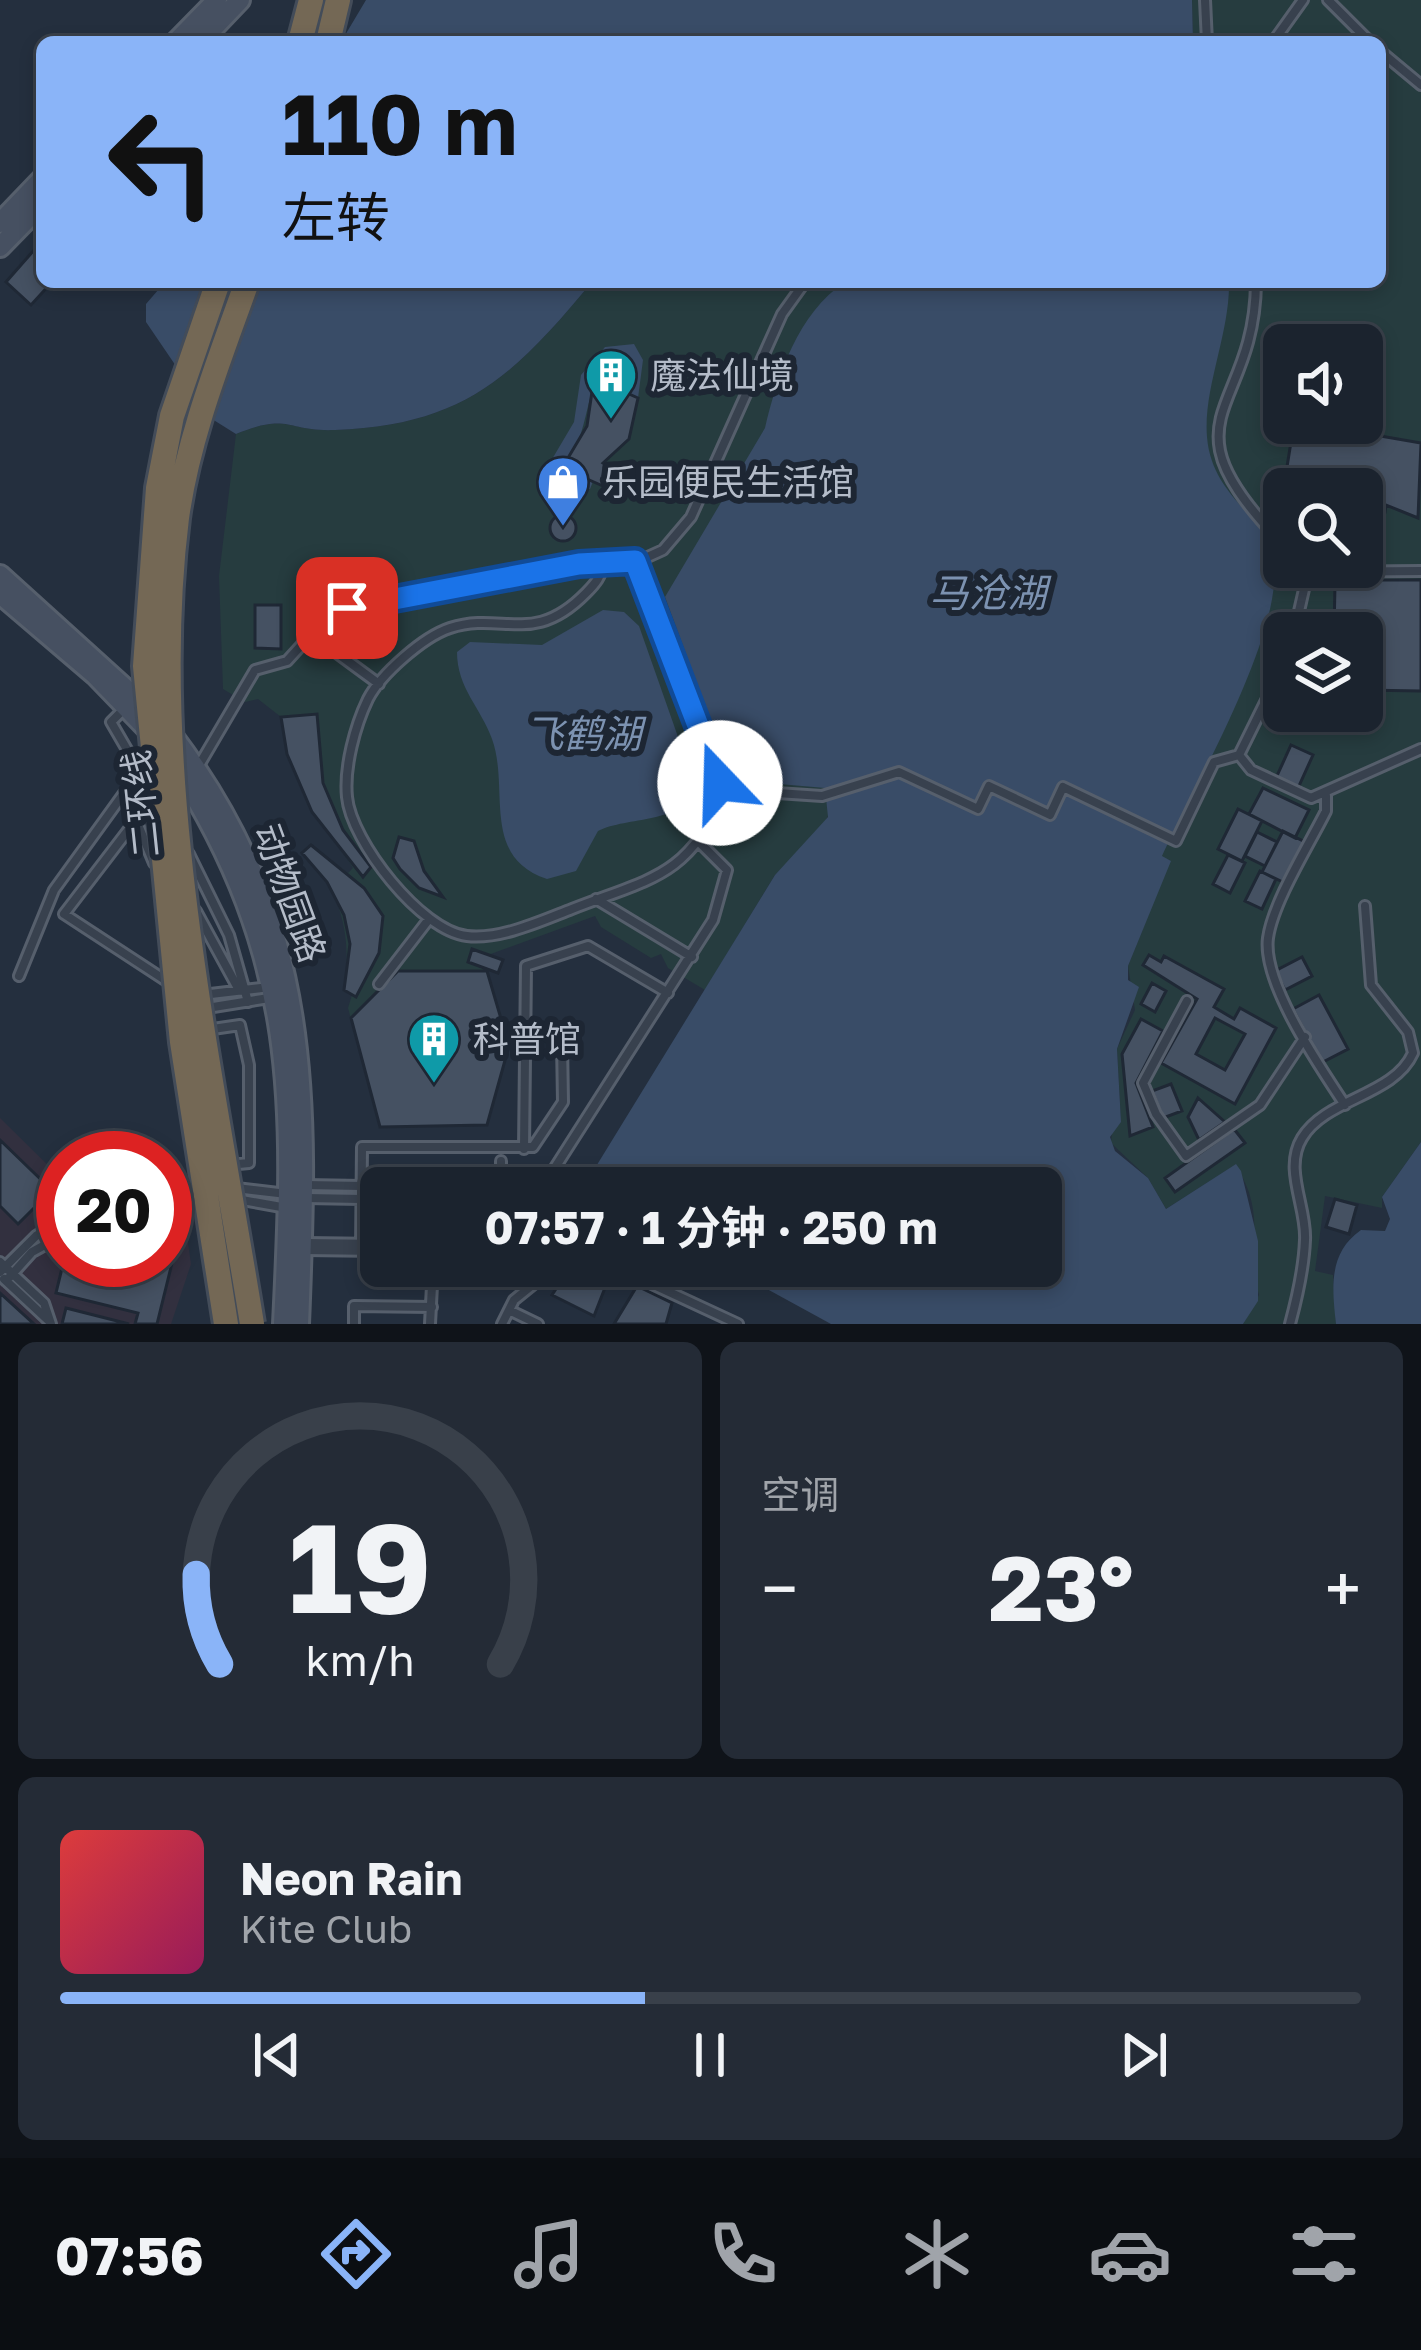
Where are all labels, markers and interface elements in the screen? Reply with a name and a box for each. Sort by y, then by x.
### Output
text: 110 m [282,73,518,173]
icon: left [84,84,240,240]
text: 左转 [282,184,390,249]
map controls [1263,324,1383,732]
button: sound [1263,324,1383,444]
building icon: 魔法仙境 [583,347,639,421]
place label: 魔法仙境 [650,353,794,396]
shop icon: 乐园便民生活馆 [535,454,591,528]
place label: 乐园便民生活馆 [602,460,854,503]
button: search [1263,468,1383,588]
pin [296,557,398,659]
water label: 马沧湖 [929,569,1052,616]
icon: arrive [314,575,380,641]
button: layers [1263,612,1383,732]
water label: 飞鹤湖 [524,710,647,757]
position arrow [657,720,783,846]
street label: 二环线 [113,748,168,860]
street label: 动物园路 [246,818,335,968]
building icon: 科普馆 [406,1011,462,1085]
place label: 科普馆 [473,1017,581,1060]
speed limit sign: 20 [36,1131,192,1287]
text: 07:57 · 1 分钟 · 250 m [484,1200,938,1254]
text: 空调 [762,1471,840,1518]
text: 19 [288,1491,432,1640]
text: 23° [989,1533,1134,1641]
text: − [762,1548,798,1628]
text: + [1325,1548,1361,1628]
text: km/h [305,1633,414,1684]
text: Neon Rain [240,1851,463,1905]
text: Kite Club [240,1905,412,1952]
icon: previous [244,2022,310,2088]
icon: pause [677,2022,743,2088]
icon: next [1111,2022,1177,2088]
icon: directions [314,2212,398,2296]
icon: music [507,2212,591,2296]
icon: phone [701,2212,785,2296]
icon: climate [895,2212,979,2296]
icon: car [1088,2212,1172,2296]
icon: filters [1282,2212,1366,2296]
text: 07:56 [55,2222,204,2287]

